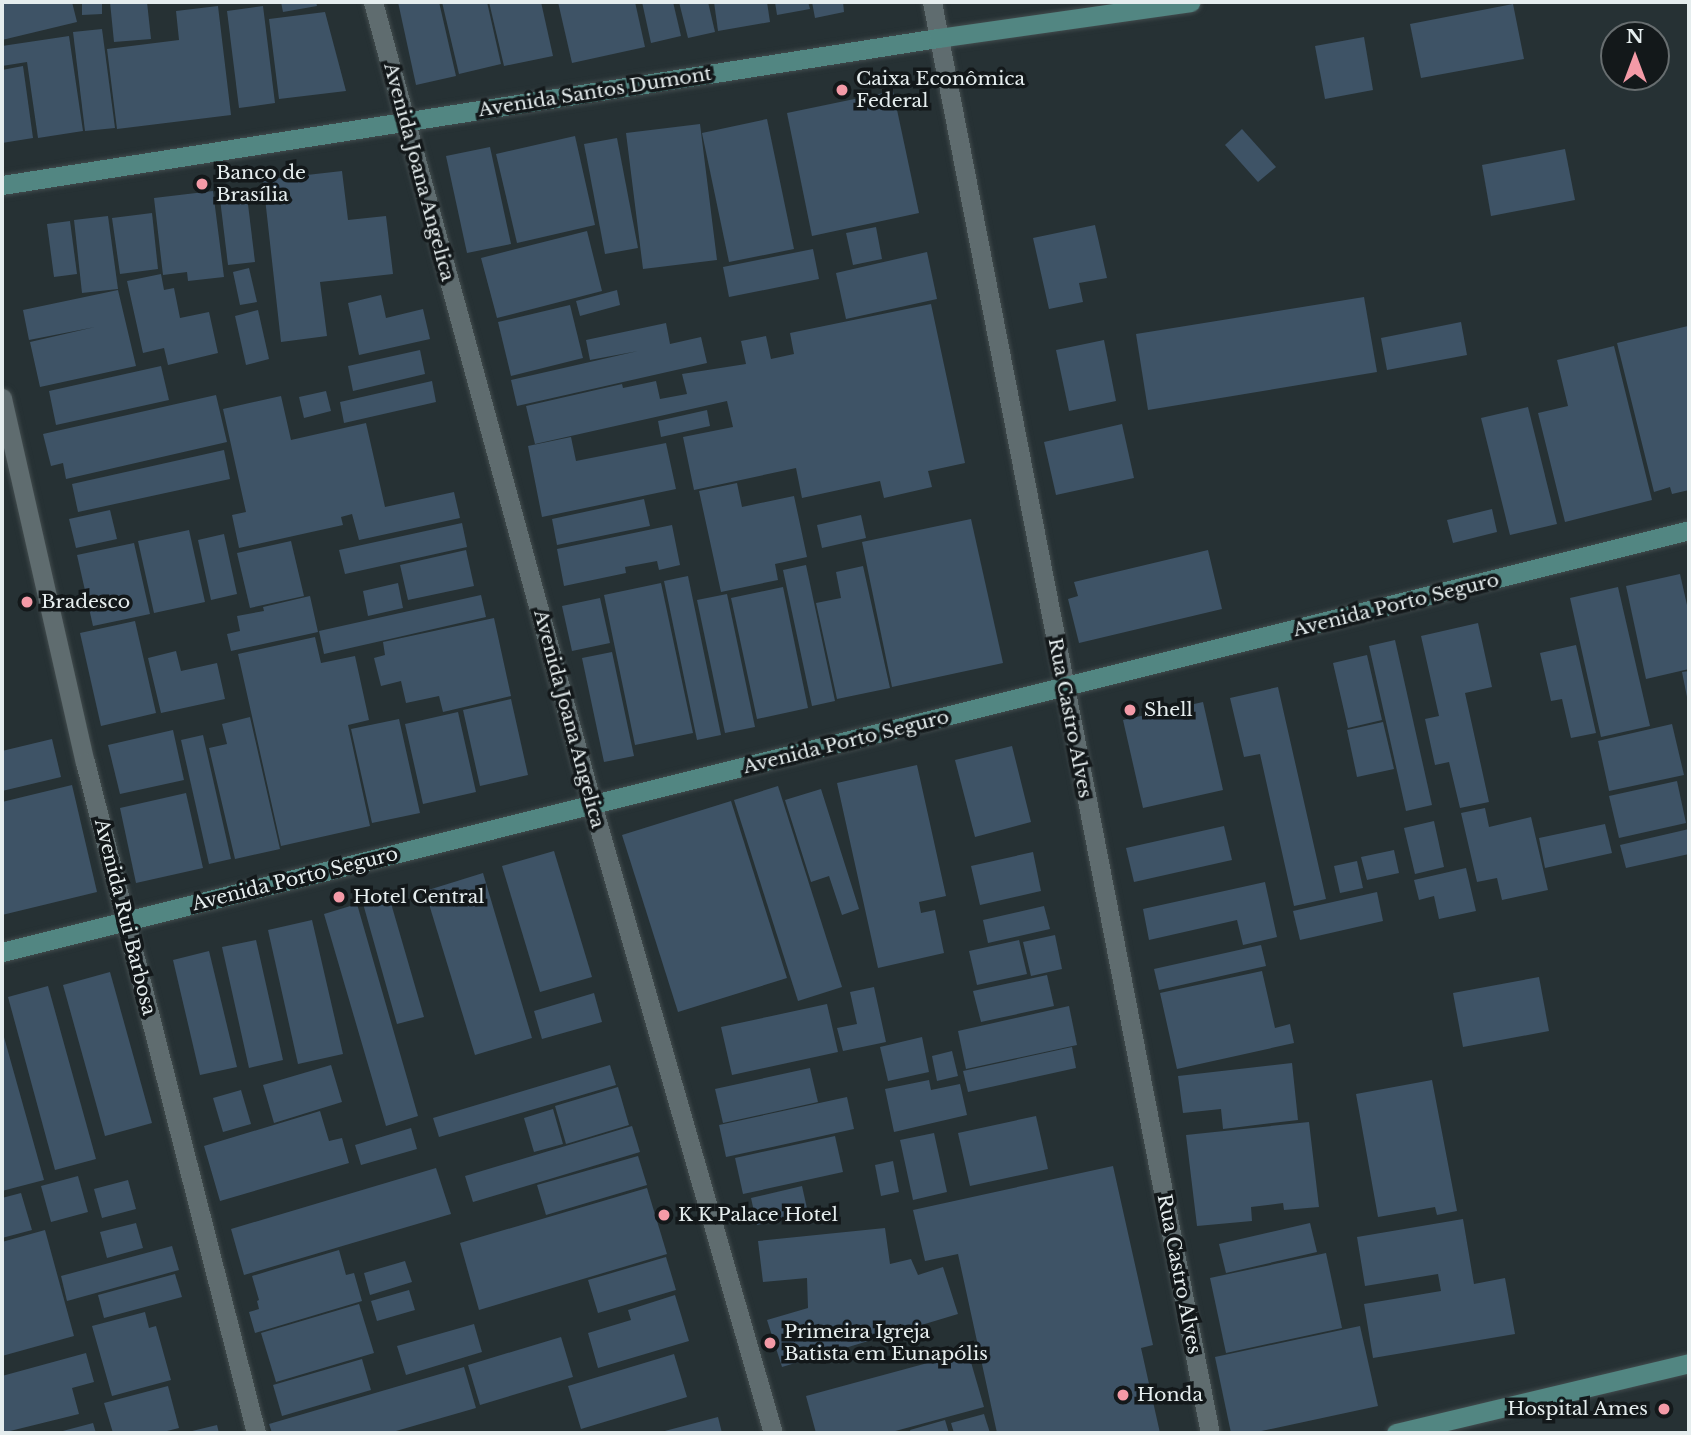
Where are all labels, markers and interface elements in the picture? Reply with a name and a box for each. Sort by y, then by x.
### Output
north arrow [1600,21,1670,91]
text: N [1626,25,1644,48]
street label: Avenida Joana Angelica [379,60,459,284]
street label: Avenida Santos Dumont [477,62,713,122]
place label: Caixa Econômica Federal [856,68,1025,112]
marker: Caixa Econômica Federal [834,82,850,98]
place label: Banco de Brasília [216,162,306,206]
marker: Banco de Brasília [194,176,210,192]
street label: Avenida Porto Seguro [1291,568,1501,642]
place label: Bradesco [41,591,130,613]
marker: Bradesco [19,594,35,610]
street label: Avenida Joana Angelica [529,607,609,831]
street label: Rua Castro Alves [1043,636,1097,800]
place label: Shell [1144,699,1193,721]
marker: Shell [1122,702,1138,718]
street label: Avenida Porto Seguro [741,705,951,779]
street label: Avenida Rui Barbosa [90,816,160,1018]
street label: Avenida Porto Seguro [190,842,400,916]
place label: Hotel Central [353,886,484,908]
marker: Hotel Central [331,889,347,905]
street label: Rua Castro Alves [1152,1192,1206,1356]
place label: K K Palace Hotel [678,1204,839,1226]
marker: K K Palace Hotel [656,1207,672,1223]
place label: Primeira Igreja Batista em Eunapólis [784,1321,988,1365]
marker: Primeira Igreja Batista em Eunapólis [762,1335,778,1351]
place label: Honda [1137,1384,1203,1406]
marker: Honda [1115,1387,1131,1403]
place label: Hospital Ames [1507,1398,1648,1420]
marker: Hospital Ames [1654,1399,1674,1419]

